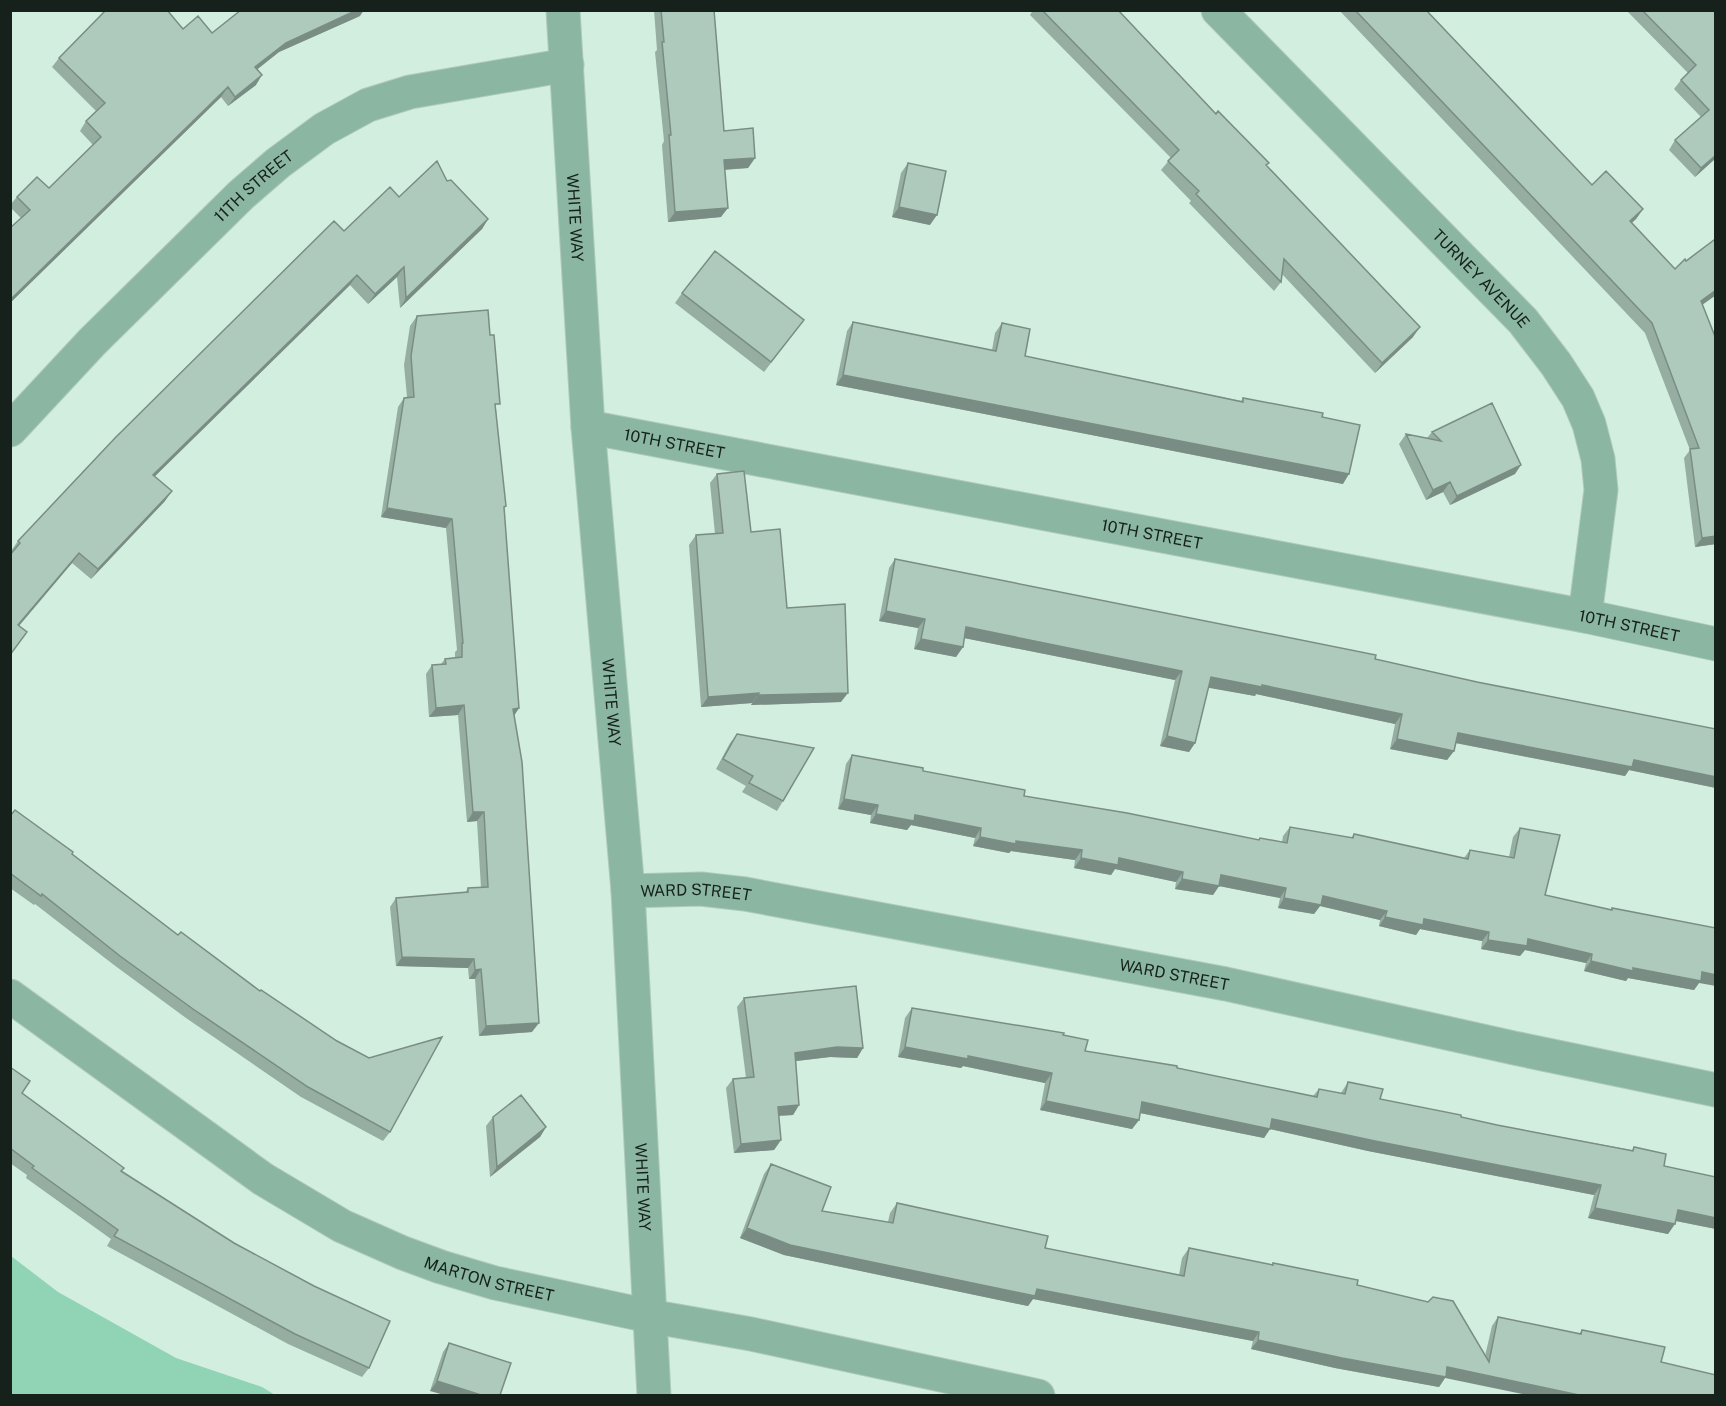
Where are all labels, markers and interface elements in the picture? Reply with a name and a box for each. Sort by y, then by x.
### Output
street label: 11TH STREET [210,146,297,226]
street label: WHITE WAY [563,173,587,263]
street label: TURNEY AVENUE [1428,225,1534,332]
street label: 10TH STREET [622,425,727,463]
street label: 10TH STREET [1100,516,1204,553]
street label: 10TH STREET [1577,606,1682,646]
street label: WHITE WAY [598,657,625,747]
street label: WARD STREET [640,880,753,905]
street label: WARD STREET [1118,955,1231,994]
street label: WHITE WAY [631,1143,655,1232]
street label: MARTON STREET [421,1253,556,1306]

